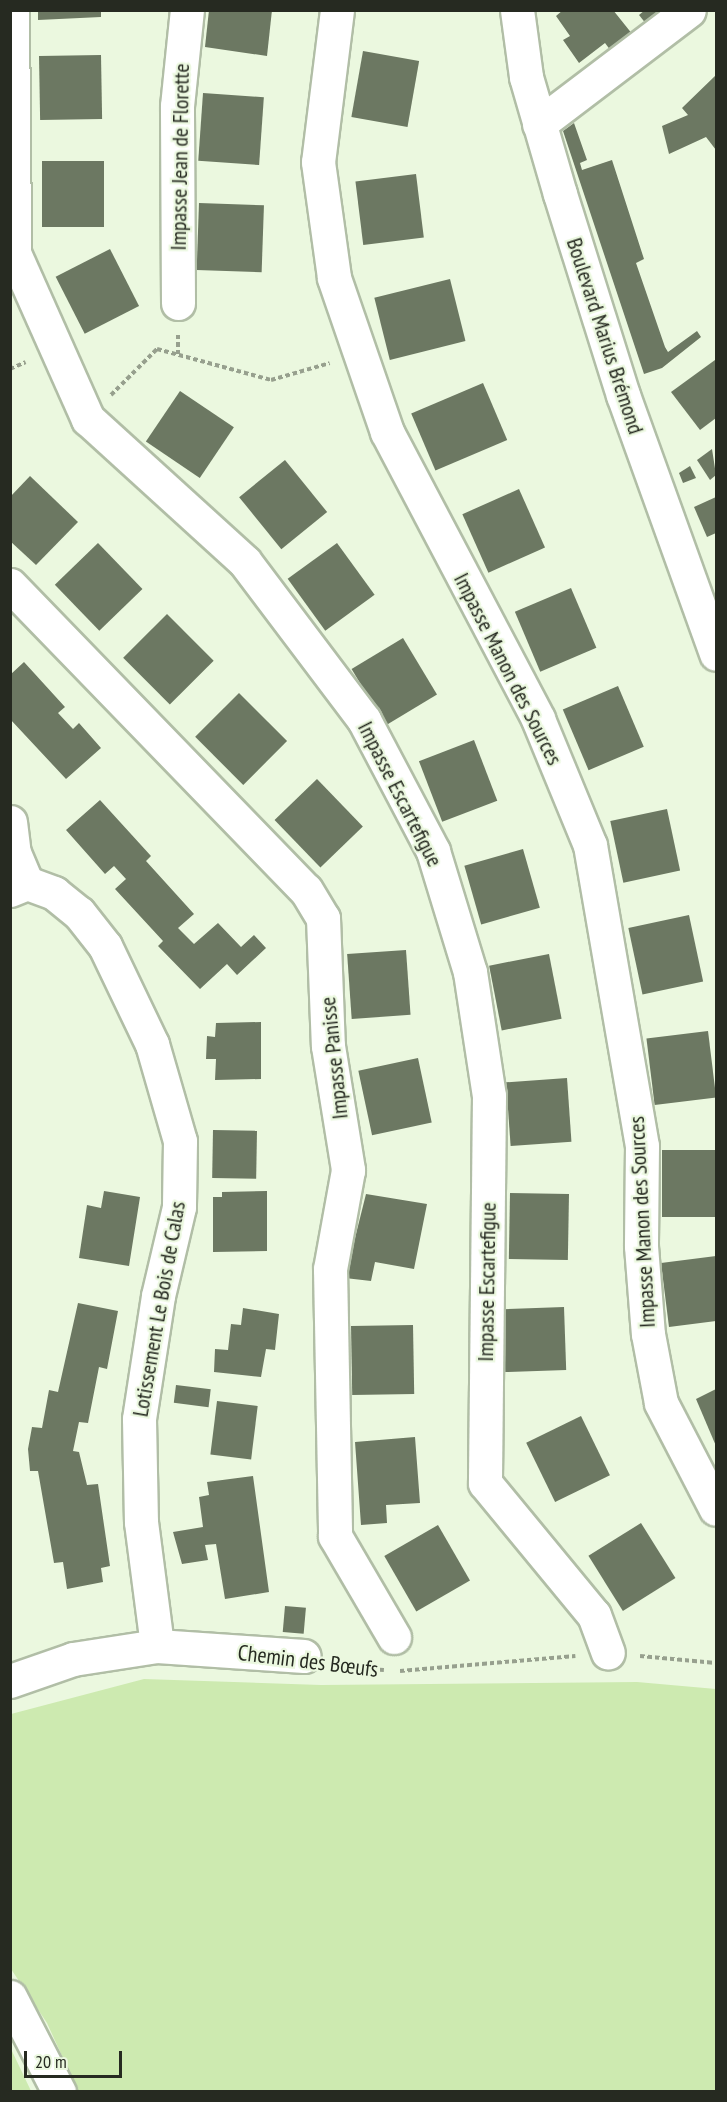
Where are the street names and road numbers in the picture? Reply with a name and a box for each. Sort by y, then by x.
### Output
street label: Impasse Jean de Florette [165,63,195,251]
street label: Boulevard Marius Brémond [561,235,649,437]
street label: Impasse Manon des Sources [448,569,568,769]
street label: Impasse Escartefigue [352,717,448,871]
street label: Impasse Panisse [314,995,354,1121]
street label: Impasse Manon des Sources [623,1115,661,1329]
street label: Lotissement Le Bois de Calas [127,1199,191,1419]
street label: Impasse Escartefigue [472,1202,502,1362]
street label: Chemin des Bœufs [236,1639,380,1683]

